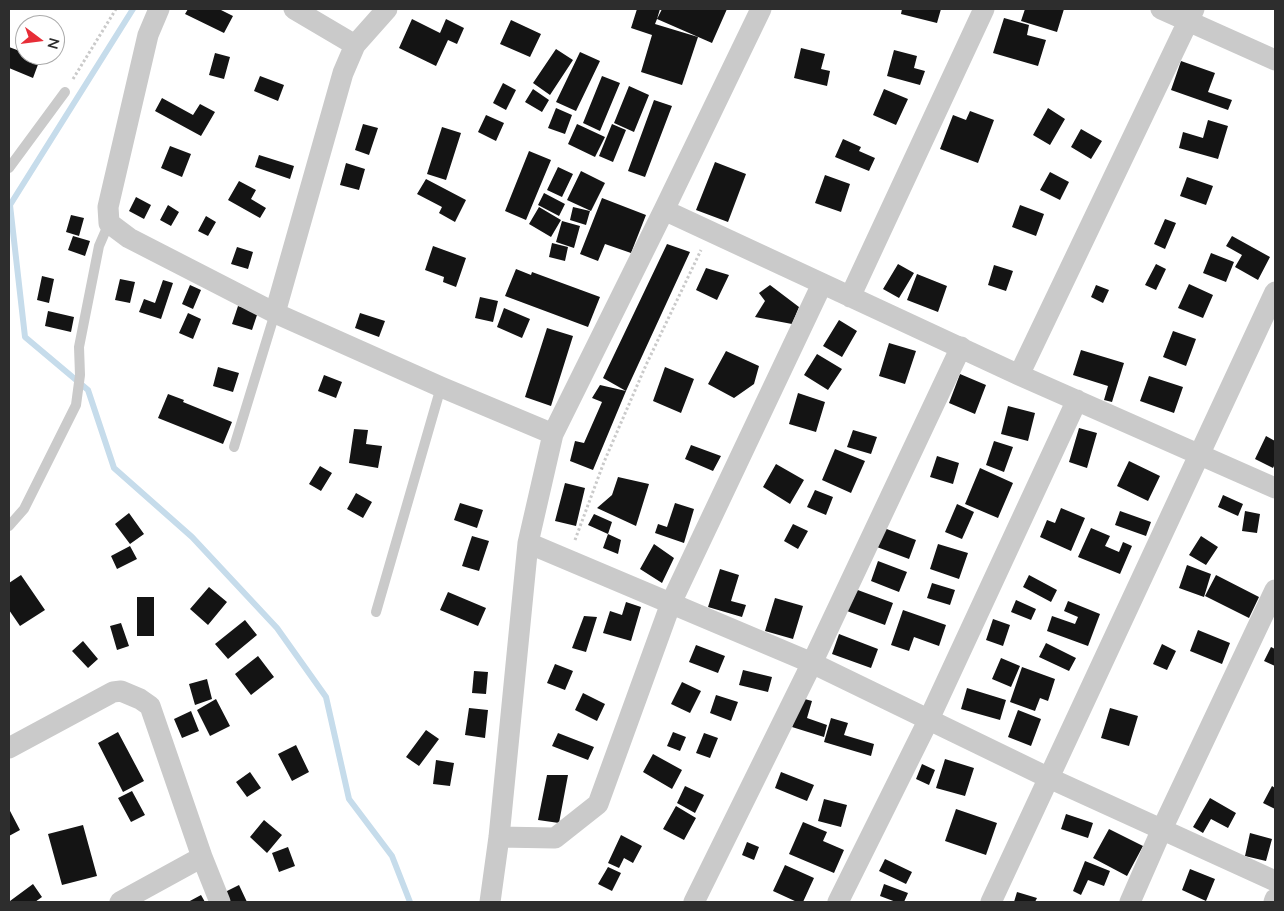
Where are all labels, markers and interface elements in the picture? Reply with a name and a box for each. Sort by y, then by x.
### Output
north arrow [15,15,65,65]
text: N [44,36,64,51]

